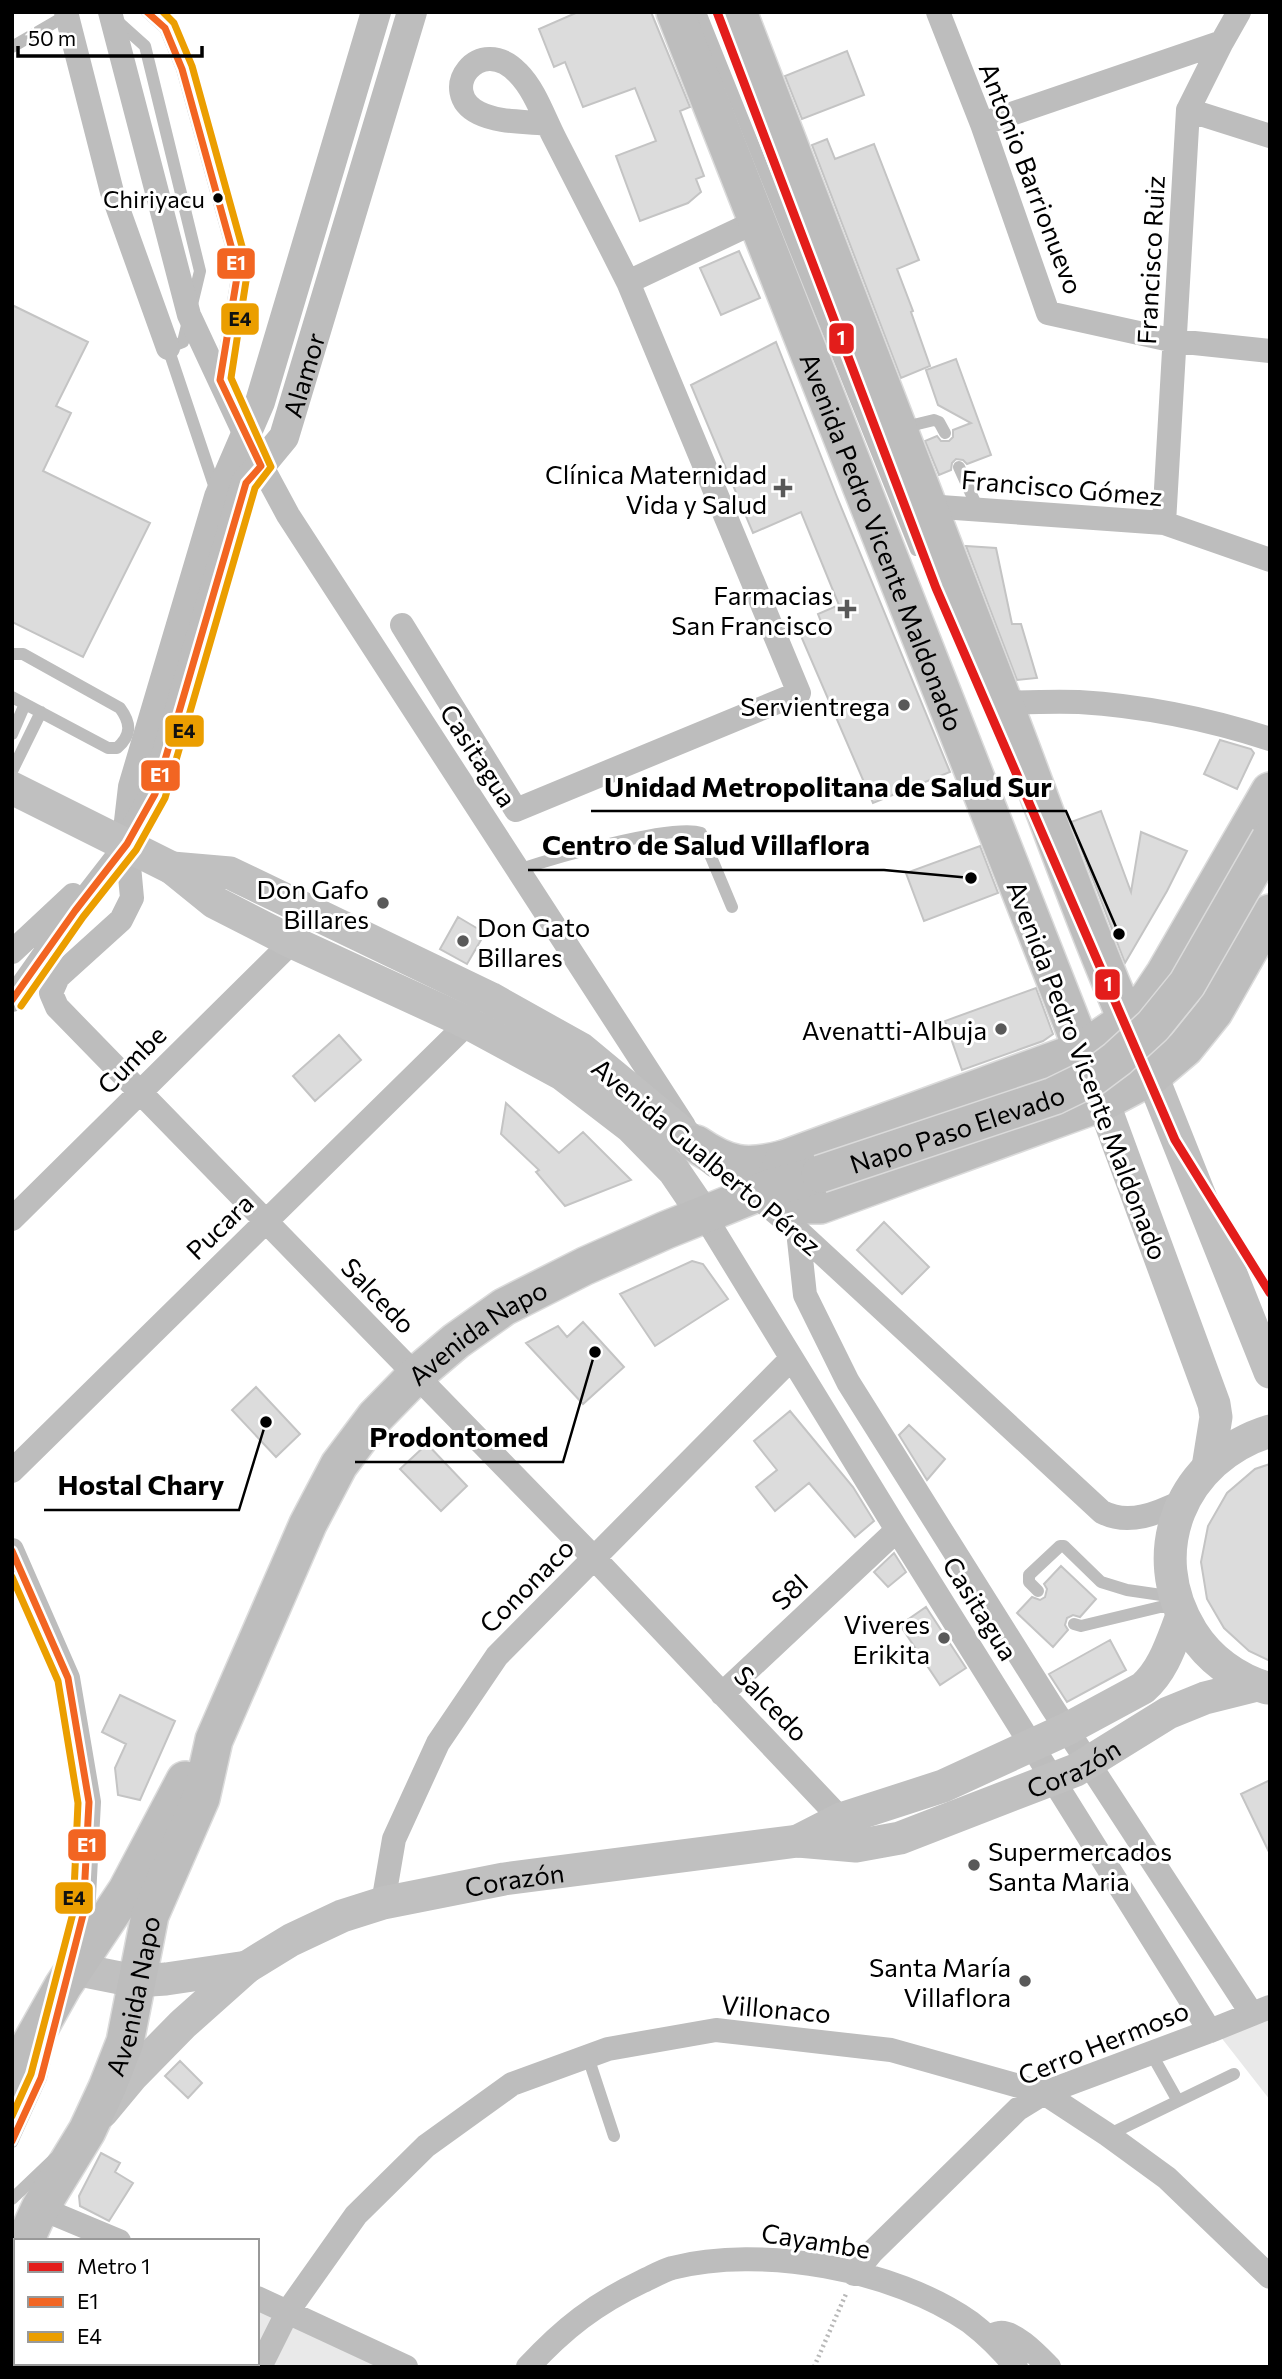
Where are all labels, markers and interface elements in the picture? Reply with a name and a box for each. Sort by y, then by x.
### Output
scale bar [18,14,201,58]
text: 50 m [28,25,76,50]
street label: Antonio Barrionuevo [974,58,1090,298]
street label: Francisco Ruiz [1130,175,1170,345]
place label: Chiriyacu [103,184,205,213]
marker: Chiriyacu [211,191,225,205]
line badge: E1 [216,247,256,280]
text: E1 [226,251,246,274]
line badge: E4 [220,302,260,336]
text: E4 [229,307,252,330]
line badge: 1 [828,322,855,355]
text: 1 [837,326,845,349]
street label: Alamor [275,329,330,421]
street label: Avenida Pedro Vicente Maldonado [795,348,971,735]
place label: Clínica Maternidad Vida y Salud [545,458,767,519]
street label: Francisco Gómez [960,463,1164,511]
marker: Clínica Maternidad Vida y Salud [773,478,793,498]
place label: Farmacias San Francisco [671,579,833,640]
marker: Farmacias San Francisco [839,601,855,617]
place label: Servientrega [740,690,890,721]
marker: Servientrega [896,697,912,713]
street label: Casitagua [434,698,524,812]
line badge: E4 [164,714,205,748]
text: E4 [173,719,196,742]
line badge: E1 [140,759,181,792]
callout: Unidad Metropolitana de Salud Sur [591,762,1066,811]
text: E1 [150,763,170,786]
text: Unidad Metropolitana de Salud Sur [604,769,1052,803]
callout: Centro de Salud Villaflora [528,821,884,870]
text: Centro de Salud Villaflora [542,827,870,861]
place label: Don Gafo Billares [257,873,369,934]
street label: Avenida Pedro Vicente Maldonado [1001,876,1175,1264]
marker: Don Gafo Billares [375,895,391,911]
place label: Don Gato Billares [477,911,590,972]
marker: Don Gato Billares [455,933,471,949]
line badge: 1 [1094,968,1121,1001]
text: 1 [1104,972,1112,995]
place label: Avenatti-Albuja [802,1014,987,1045]
street label: Cumbe [90,1018,172,1100]
marker: Avenatti-Albuja [993,1021,1009,1037]
street label: Avenida Gualberto Pérez [586,1051,828,1261]
street label: Napo Paso Elevado [845,1078,1069,1179]
street label: Pucara [179,1187,259,1265]
street label: Salcedo [336,1251,422,1339]
street label: Avenida Napo [401,1273,552,1391]
callout: Prodontomed [355,1413,563,1462]
text: Prodontomed [369,1419,549,1453]
callout: Hostal Chary [44,1461,239,1510]
text: Hostal Chary [58,1467,224,1501]
street label: Cononaco [472,1531,580,1639]
street label: Casitagua [937,1550,1025,1666]
street label: S8I [764,1567,814,1615]
place label: Viveres Erikita [843,1608,930,1669]
marker: Viveres Erikita [936,1630,952,1646]
street label: Salcedo [729,1659,815,1747]
street label: Corazón [1022,1731,1125,1803]
line badge: E1 [67,1828,107,1862]
text: E1 [77,1833,97,1856]
place label: Supermercados Santa Maria [988,1835,1172,1896]
street label: Corazón [462,1856,566,1902]
marker: Supermercados Santa Maria [966,1857,982,1873]
line badge: E4 [54,1881,94,1915]
text: E4 [63,1886,86,1909]
street label: Avenida Napo [98,1913,165,2080]
place label: Santa María Villaflora [869,1951,1011,2012]
marker: Santa María Villaflora [1017,1973,1033,1989]
street label: Villonaco [720,1988,832,2028]
street label: Cerro Hermoso [1013,1994,1193,2090]
street label: Cayambe [759,2216,873,2264]
legend [14,2239,259,2365]
text: Metro 1 [77,2253,150,2278]
text: E1 [77,2288,98,2313]
text: E4 [77,2323,102,2348]

